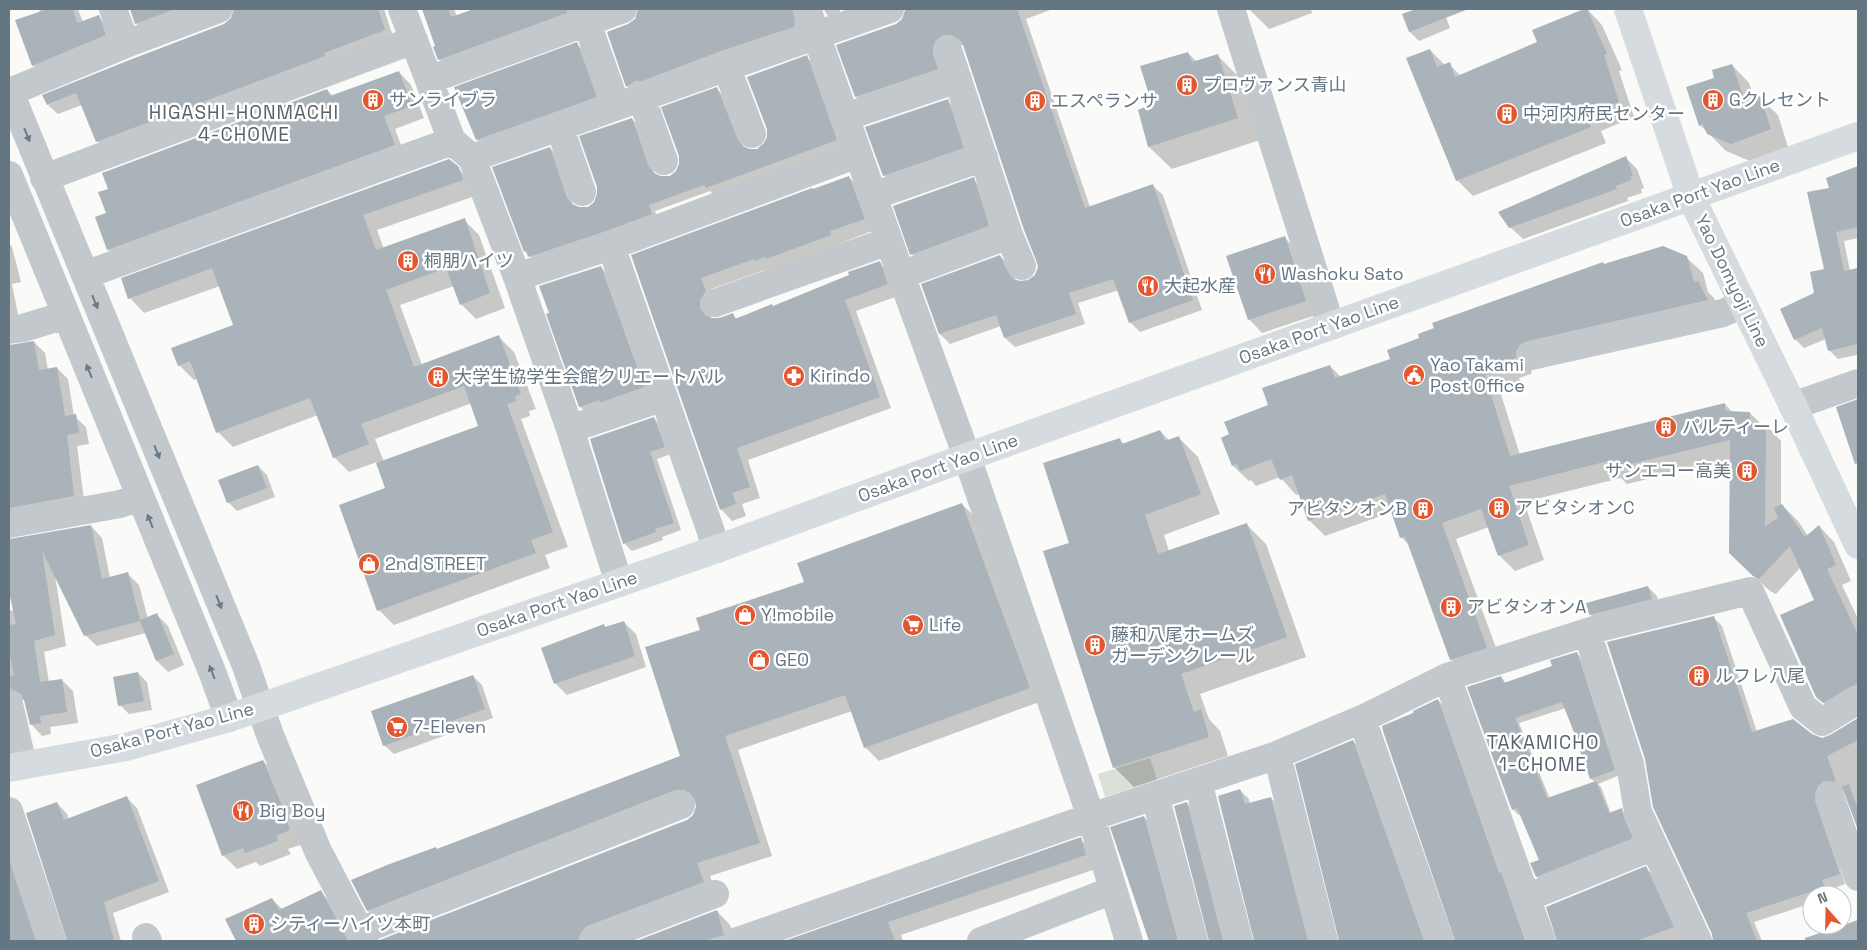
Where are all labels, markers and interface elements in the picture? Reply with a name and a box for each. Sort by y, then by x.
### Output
building icon: プロヴァンス青山 [1175,73,1199,97]
place label: プロヴァンス青山 [1203,73,1347,96]
building icon: サンライブラ [361,88,385,112]
place label: サンライブラ [389,88,497,111]
building icon: Gクレセント [1701,88,1725,112]
place label: Gクレセント [1729,88,1831,111]
building icon: エスペランサ [1023,89,1047,113]
place label: エスペランサ [1051,89,1158,112]
district label: HIGASHI-HONMACHI 4-CHOME [149,100,339,147]
building icon: 中河内府民センター [1495,102,1519,126]
place label: 中河内府民センター [1523,102,1685,125]
one-way arrow [23,128,31,143]
street label: Osaka Port Yao Line [1617,153,1783,232]
street label: Yao Domyoji Line [1690,210,1775,351]
building icon: 桐朋ハイツ [396,249,420,273]
place label: 桐朋ハイツ [424,249,514,272]
restaurant icon: Washoku Sato [1253,262,1277,286]
place label: Washoku Sato [1281,262,1404,285]
restaurant icon: 大起水産 [1136,274,1160,298]
place label: 大起水産 [1164,274,1236,297]
street label: Osaka Port Yao Line [1236,290,1402,369]
one-way arrow [92,295,100,309]
place label: Yao Takami Post Office [1430,353,1525,397]
public building icon: Yao Takami Post Office [1402,363,1426,387]
one-way arrow [84,364,92,378]
pharmacy icon: Kirindo [782,364,806,388]
place label: Kirindo [810,364,870,387]
building icon: 大学生協学生会館クリエートパル [426,365,450,389]
place label: 大学生協学生会館クリエートパル [454,365,724,388]
building icon: パルティーレ [1654,415,1678,439]
place label: パルティーレ [1682,415,1789,438]
street label: Osaka Port Yao Line [855,428,1021,507]
one-way arrow [154,445,162,459]
place label: サンエコー高美 [1605,459,1731,482]
building icon: サンエコー高美 [1735,459,1759,483]
building icon: アビタシオンC [1487,496,1511,520]
place label: アビタシオンC [1515,496,1635,519]
place label: アビタシオンB [1287,497,1407,520]
building icon: アビタシオンB [1411,497,1435,521]
one-way arrow [146,514,154,529]
shop icon: 2nd STREET [357,552,381,576]
place label: 2nd STREET [385,552,487,575]
street label: Osaka Port Yao Line [473,565,640,642]
one-way arrow [216,595,224,609]
building icon: アビタシオンA [1439,595,1463,619]
place label: アビタシオンA [1467,595,1586,618]
shop icon: Y!mobile [733,603,757,627]
place label: Y!mobile [761,603,834,626]
supermarket icon: Life [901,613,925,637]
place label: Life [929,613,961,636]
place label: 藤和八尾ホームズ ガーデンクレール [1111,623,1255,667]
building icon: 藤和八尾ホームズ ガーデンクレール [1083,633,1107,657]
shop icon: GEO [747,648,771,672]
place label: GEO [775,648,809,671]
one-way arrow [208,664,216,679]
building icon: ルフレ八尾 [1687,664,1711,688]
place label: ルフレ八尾 [1715,664,1805,687]
street label: Osaka Port Yao Line [87,697,256,762]
supermarket icon: 7-Eleven [385,715,409,739]
place label: 7-Eleven [413,715,486,738]
district label: TAKAMICHO 1-CHOME [1487,730,1599,777]
restaurant icon: Big Boy [231,799,255,823]
place label: Big Boy [259,799,326,822]
north arrow [1802,885,1852,935]
text: N [1815,888,1830,908]
building icon: シティーハイツ本町 [242,912,266,936]
place label: シティーハイツ本町 [270,912,430,935]

